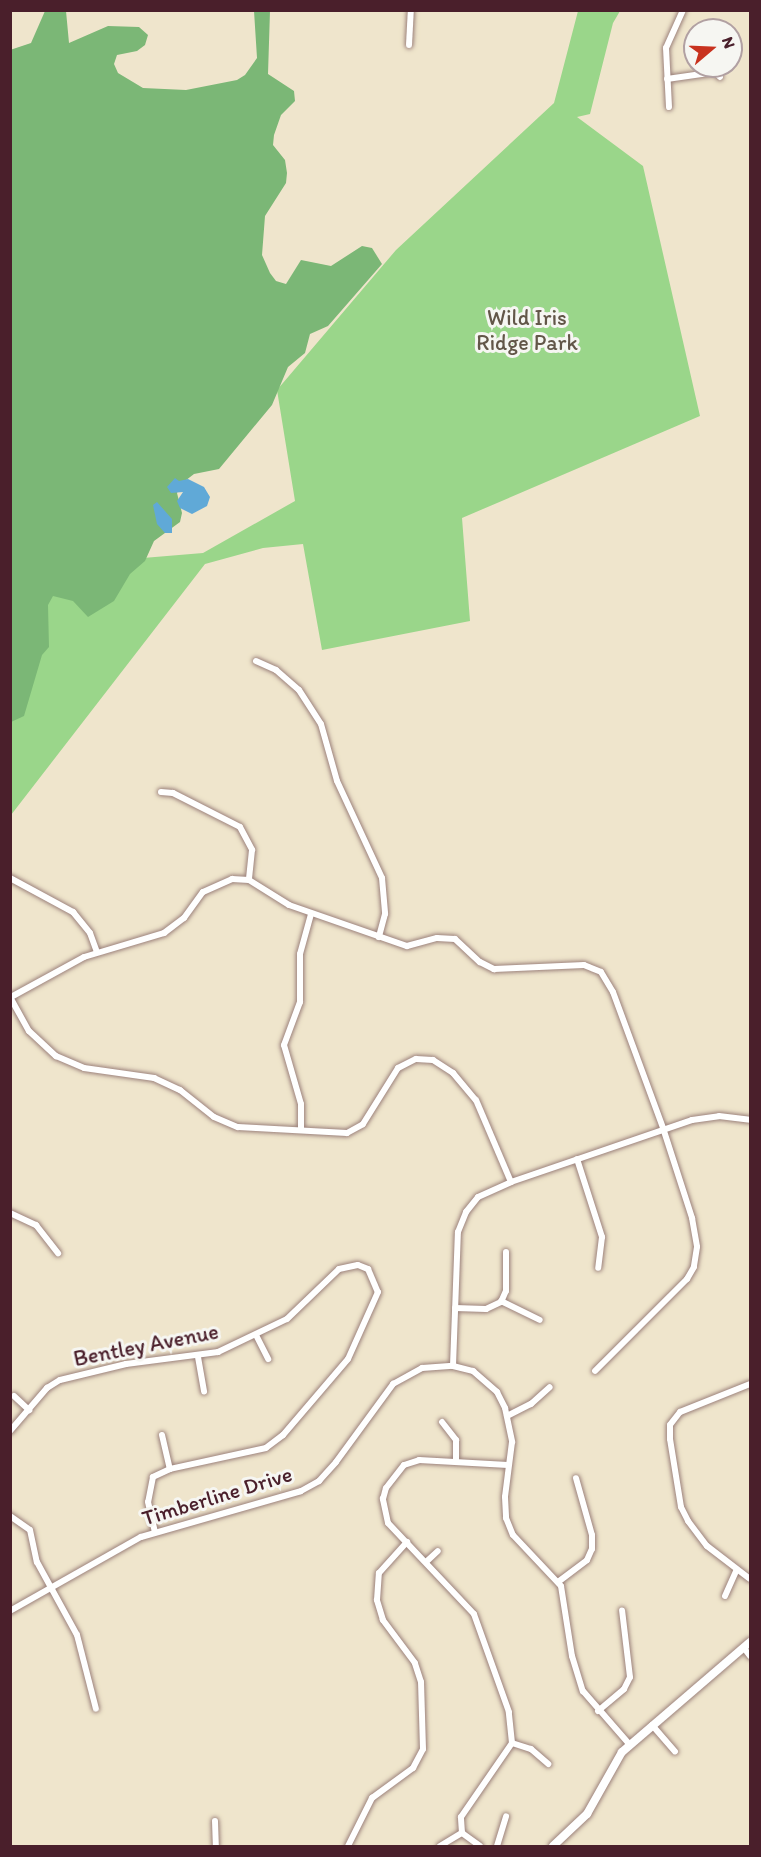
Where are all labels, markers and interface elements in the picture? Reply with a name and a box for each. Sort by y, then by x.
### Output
north arrow [683,18,743,78]
text: N [718,34,739,51]
park label: Wild Iris Ridge Park [477,304,577,356]
street label: Bentley Avenue [72,1318,220,1372]
street label: Timberline Drive [139,1461,295,1531]

